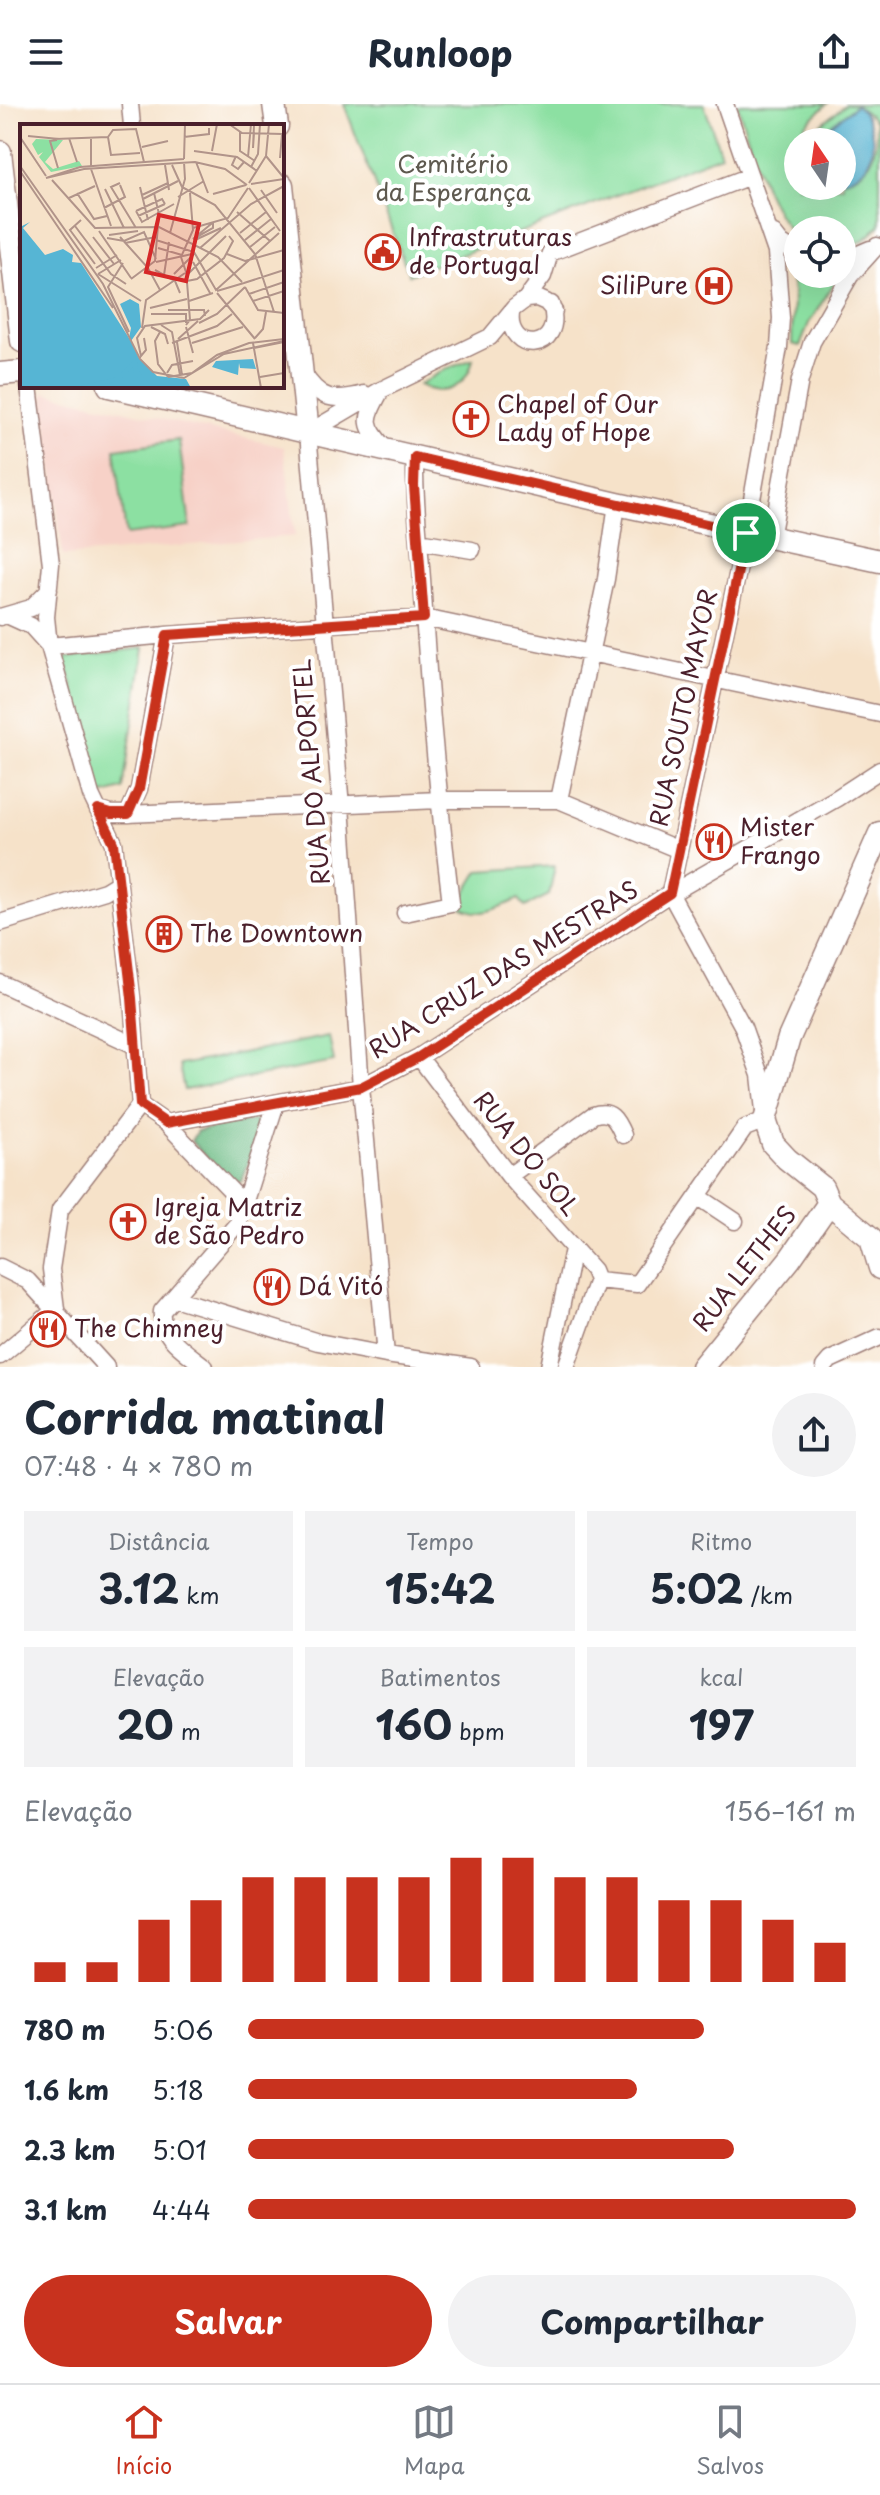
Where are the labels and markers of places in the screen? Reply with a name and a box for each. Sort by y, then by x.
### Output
place label: Infrastruturas de Portugal [409,218,572,282]
public building icon: Infrastruturas de Portugal [364,233,402,271]
place label: SiliPure [600,266,688,302]
hospital icon: SiliPure [695,267,733,305]
place label: Chapel of Our Lady of Hope [497,385,658,449]
church icon: Chapel of Our Lady of Hope [452,400,490,438]
pin [712,499,780,567]
place label: Mister Frango [740,808,821,872]
restaurant icon: Mister Frango [695,823,733,861]
place label: The Downtown [190,914,363,950]
building icon: The Downtown [145,915,183,953]
place label: Igreja Matriz de São Pedro [154,1188,305,1252]
church icon: Igreja Matriz de São Pedro [109,1203,147,1241]
place label: Dá Vitó [298,1267,383,1303]
restaurant icon: Dá Vitó [253,1268,291,1306]
place label: The Chimney [74,1309,224,1345]
restaurant icon: The Chimney [29,1310,67,1348]

